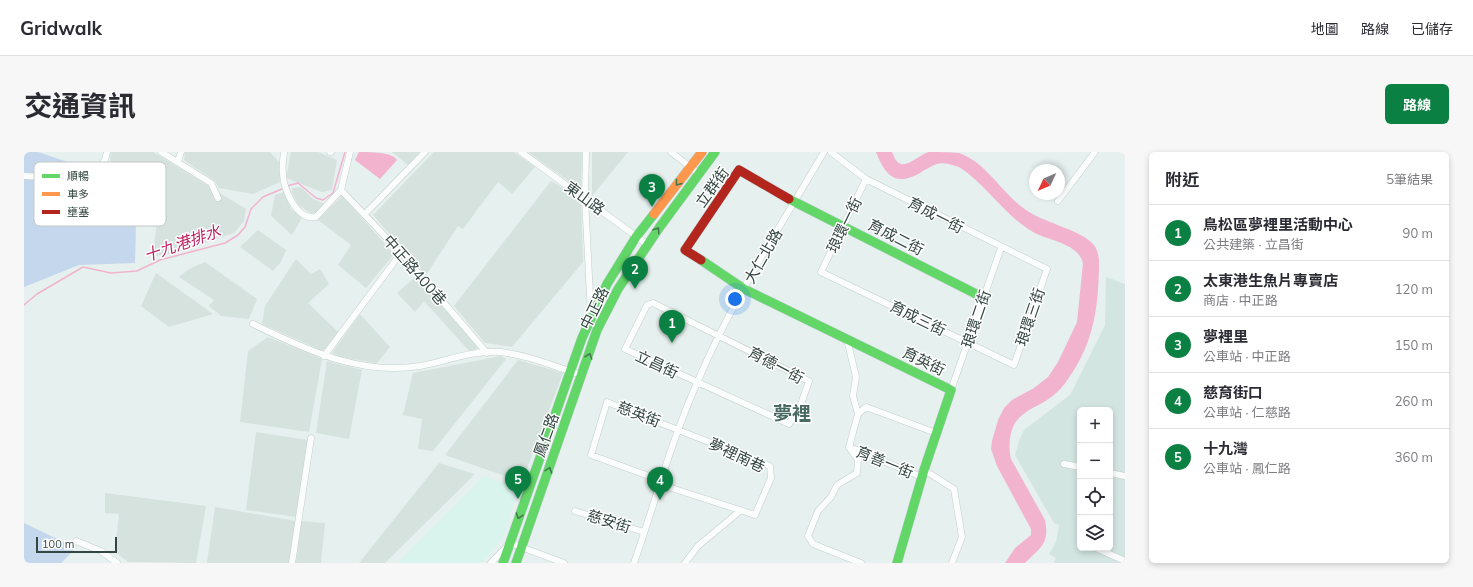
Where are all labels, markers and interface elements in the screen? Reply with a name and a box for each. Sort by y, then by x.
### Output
text: Gridwalk [20,16,102,40]
text: 地圖 [1311,20,1339,38]
text: 路線 [1361,20,1389,38]
text: 已儲存 [1411,20,1453,38]
button: 路線 [1385,84,1449,124]
text: 交通資訊 [24,88,136,123]
legend [34,162,166,226]
street label: 立群街 [691,163,733,211]
north arrow [1029,164,1065,200]
text: 順暢 [67,169,89,183]
text: 附近 [1165,169,1199,190]
text: 5筆結果 [1386,171,1433,187]
pin: 3 [639,174,665,207]
street label: 東山路 [561,177,609,219]
one-way arrow [676,178,683,185]
text: 車多 [67,187,89,201]
street label: 育成一街 [905,193,967,237]
street label: 琅環一街 [822,194,866,256]
text: 壅塞 [67,205,89,219]
street label: 育成二街 [865,215,927,259]
text: 鳥松區夢裡里活動中心 [1203,215,1353,234]
water label: 十九港排水 [141,220,224,265]
street label: 大仁北路 [740,225,786,287]
text: 1 [1174,225,1182,241]
text: 90 m [1403,225,1433,241]
one-way arrow [652,228,659,235]
street label: 中正路400巷 [379,231,451,309]
text: 公共建築 · 立昌街 [1203,236,1304,252]
pin: 2 [622,256,648,289]
text: 太東港生魚片專賣店 [1203,271,1338,290]
text: 2 [1174,281,1182,297]
text: 120 m [1395,281,1433,297]
street label: 中正路 [576,284,612,332]
street label: 琅環三街 [1011,286,1049,348]
street label: 琅環二街 [957,288,995,350]
your location [725,289,745,309]
text: 商店 · 中正路 [1203,292,1278,308]
street label: 育成三街 [887,296,949,340]
pin: 1 [659,310,685,343]
text: 夢裡里 [1203,327,1248,346]
text: 3 [1174,337,1182,353]
text: 150 m [1395,337,1433,353]
street label: 育德一街 [745,343,807,387]
street label: 育英街 [900,343,948,379]
street label: 立昌街 [633,346,681,382]
text: 公車站 · 中正路 [1203,348,1291,364]
one-way arrow [584,353,592,360]
text: 慈育街口 [1203,383,1263,402]
text: 4 [1174,393,1182,409]
text: 260 m [1395,393,1433,409]
street label: 慈英街 [615,397,663,431]
district label: 夢裡 [773,401,811,425]
text: 公車站 · 仁慈路 [1203,404,1291,420]
map controls [1077,407,1113,551]
button: + [1077,407,1113,443]
street label: 鳳仁路 [529,411,563,459]
street label: 夢裡南巷 [706,434,768,476]
text: 十九灣 [1203,439,1248,458]
street label: 育善一街 [854,442,916,482]
button: − [1077,443,1113,479]
text: 5 [1174,449,1182,465]
text: 360 m [1395,449,1433,465]
text: 公車站 · 鳳仁路 [1203,460,1291,476]
pin: 5 [505,466,531,499]
one-way arrow [544,467,552,474]
pin: 4 [647,467,673,500]
button: locate [1077,479,1113,515]
street label: 慈安街 [585,505,633,537]
one-way arrow [515,512,524,519]
button: layers [1077,515,1113,551]
scale bar [36,535,117,554]
text: 100 m [42,537,74,551]

